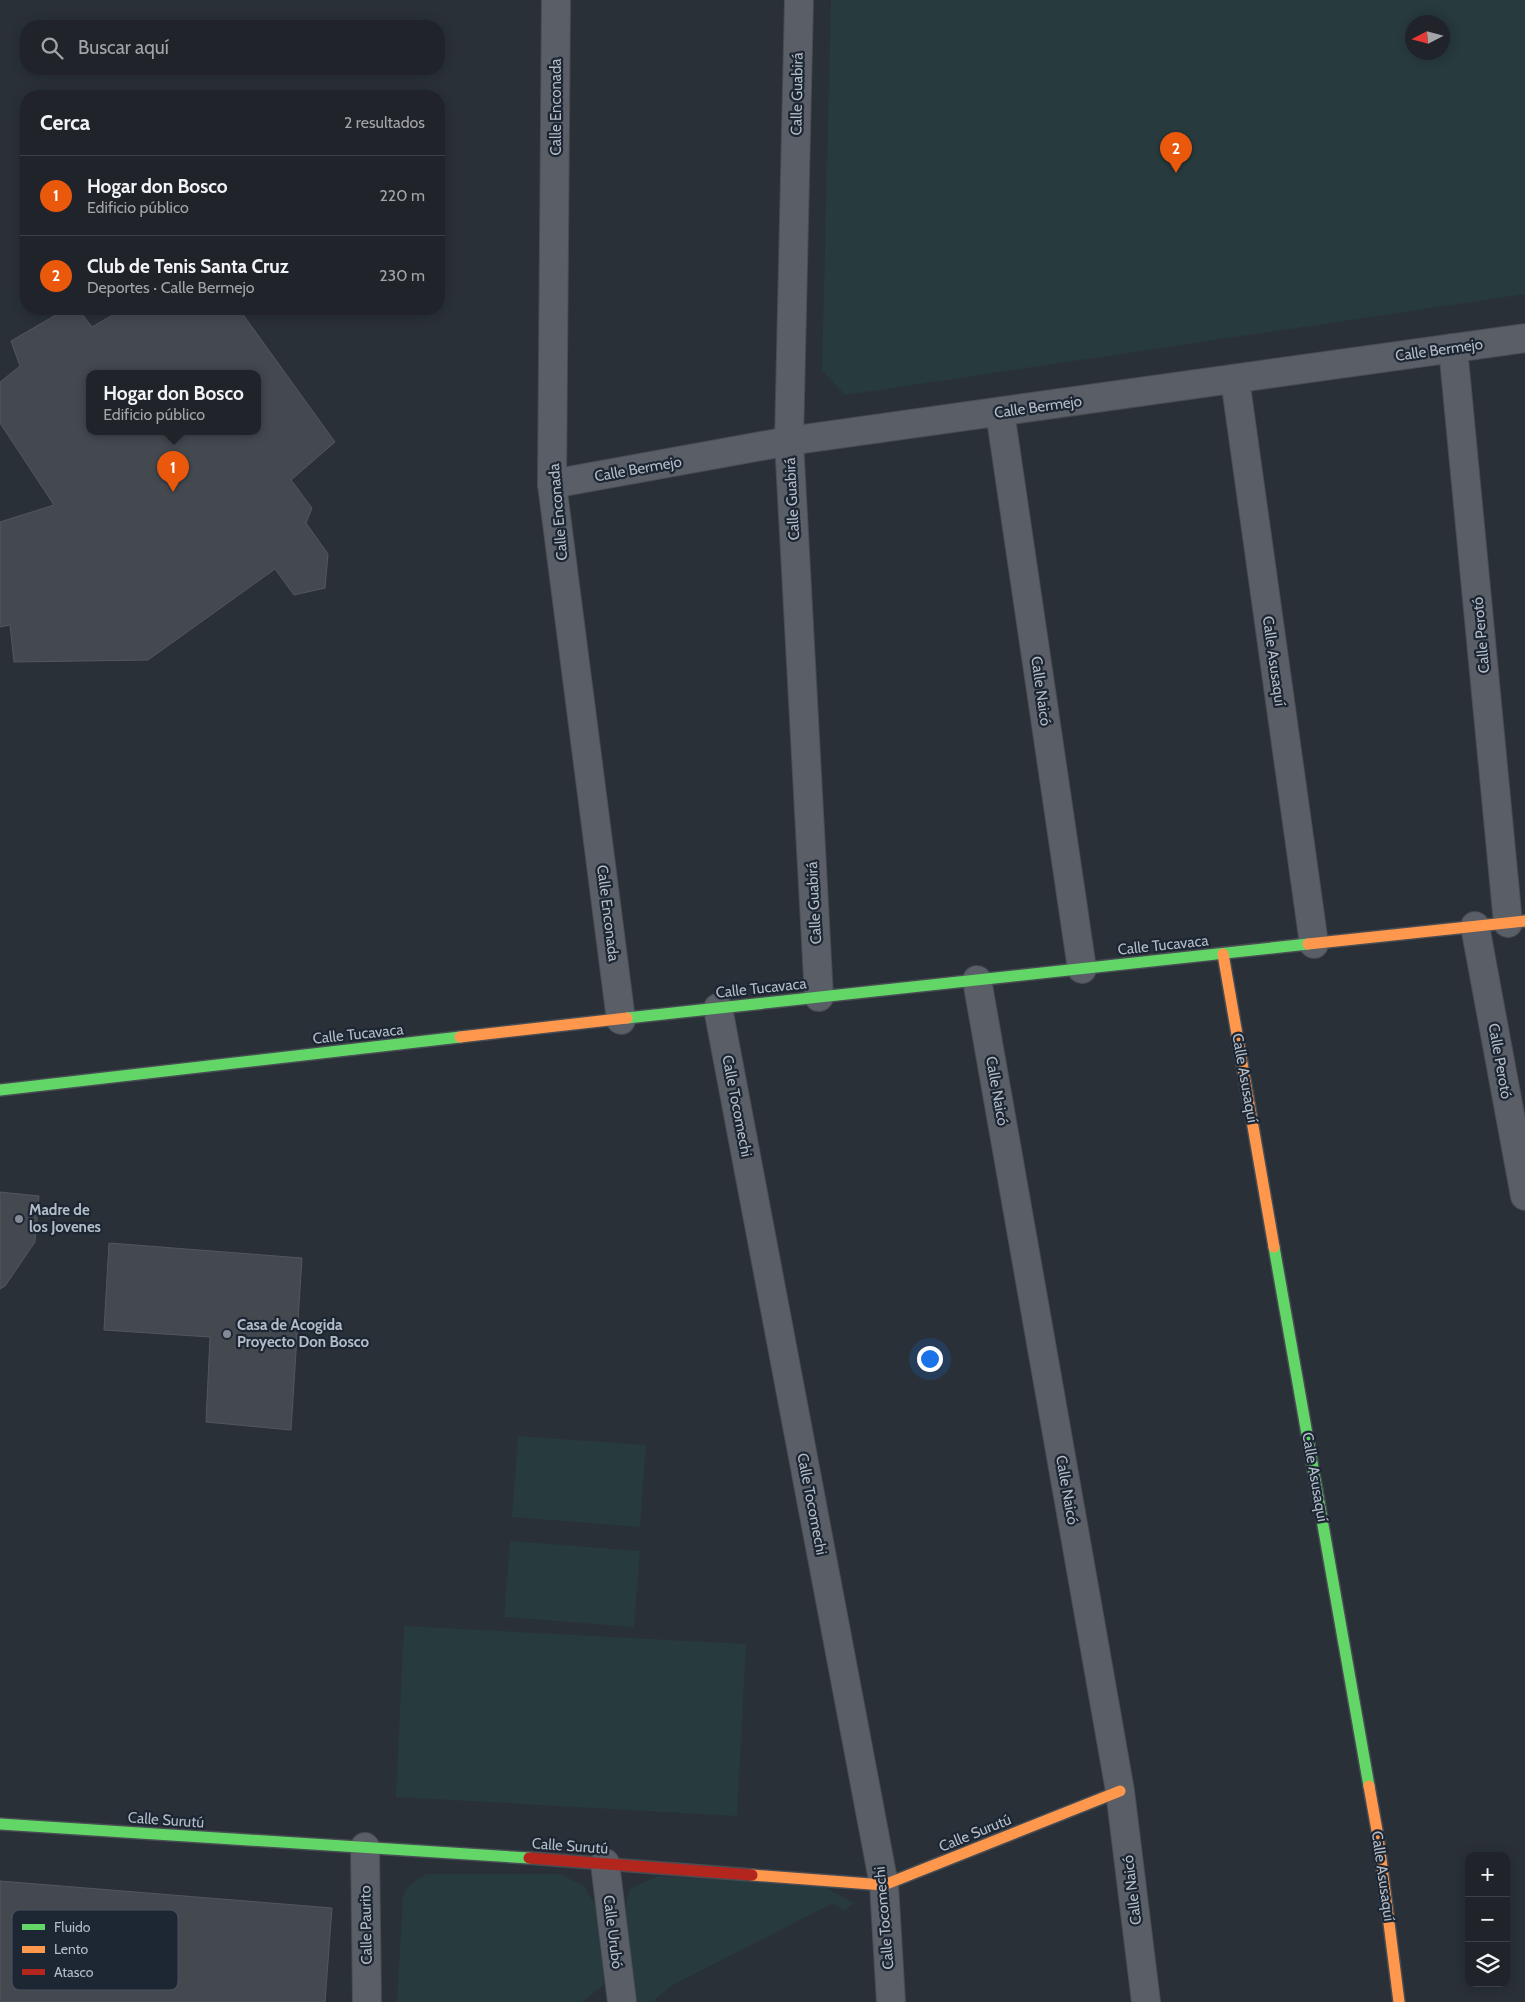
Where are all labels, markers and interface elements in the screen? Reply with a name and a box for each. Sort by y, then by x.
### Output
north arrow [1405,15,1450,60]
search box [20,20,445,75]
icon: search [38,34,66,62]
text: Buscar aquí [78,36,169,59]
street label: Calle Guabirá [787,52,807,136]
street label: Calle Enconada [547,58,565,156]
text: Cerca [40,110,90,135]
text: 2 resultados [344,113,425,132]
pin: 2 [1160,132,1192,173]
text: Hogar don Bosco [87,175,228,198]
text: 1 [53,186,59,205]
text: 220 m [379,186,425,205]
text: Edificio público [87,198,189,217]
text: Club de Tenis Santa Cruz [87,255,289,278]
text: 2 [52,266,60,285]
text: 230 m [379,266,425,285]
text: Deportes · Calle Bermejo [87,278,255,297]
street label: Calle Bermejo [1394,335,1484,365]
popup [86,370,261,435]
text: Hogar don Bosco [103,382,244,405]
street label: Calle Bermejo [993,392,1083,422]
text: Edificio público [103,405,205,424]
pin: 1 [157,451,189,492]
street label: Calle Bermejo [593,452,683,486]
street label: Calle Guabirá [781,456,803,541]
street label: Calle Enconada [545,462,571,561]
street label: Calle Perotó [1469,596,1493,674]
street label: Calle Asusaquí [1259,615,1289,707]
street label: Calle Naicó [1027,655,1055,727]
street label: Calle Guabirá [803,860,825,945]
street label: Calle Enconada [593,864,623,963]
street label: Calle Tucavaca [1117,931,1210,959]
street label: Calle Tucavaca [715,974,808,1002]
street label: Calle Tucavaca [312,1020,405,1048]
street label: Calle Perotó [1484,1022,1516,1100]
street label: Calle Asusaquí [1228,1032,1262,1124]
street label: Calle Tocomechi [718,1053,756,1159]
street label: Calle Naicó [982,1055,1012,1127]
place label: Madre de los Jovenes [29,1201,101,1236]
marker: Madre de los Jovenes [13,1213,25,1225]
place label: Casa de Acogida Proyecto Don Bosco [237,1316,369,1351]
marker: Casa de Acogida Proyecto Don Bosco [221,1328,233,1340]
your location [917,1346,943,1372]
street label: Calle Asusaquí [1298,1431,1332,1523]
street label: Calle Tocomechi [793,1451,831,1557]
street label: Calle Naicó [1052,1454,1082,1526]
street label: Calle Surutú [127,1808,205,1832]
street label: Calle Surutú [936,1810,1014,1856]
street label: Calle Asusaquí [1368,1830,1398,1922]
street label: Calle Surutú [531,1834,609,1858]
map controls [1465,1852,1510,1987]
button: + [1465,1852,1510,1897]
street label: Calle Naicó [1119,1854,1145,1926]
street label: Calle Tocomechi [871,1866,897,1970]
street label: Calle Paurito [356,1885,376,1965]
street label: Calle Urubó [600,1894,626,1970]
button: − [1465,1897,1510,1942]
legend [12,1910,178,1990]
text: Fluido [54,1918,91,1936]
text: Lento [54,1940,88,1958]
button: layers [1465,1942,1510,1987]
text: Atasco [54,1963,94,1981]

